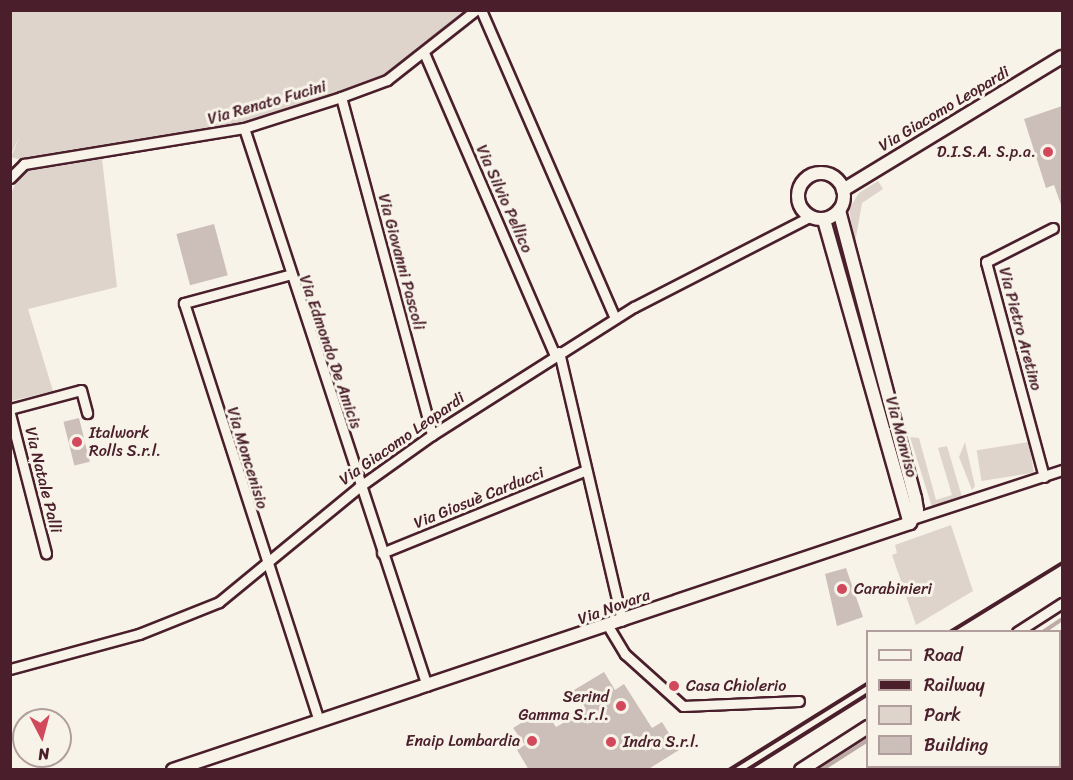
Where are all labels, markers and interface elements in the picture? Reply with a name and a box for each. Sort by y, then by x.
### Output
street label: Via Giacomo Leopardi [875,62,1013,156]
street label: Via Renato Fucini [205,77,329,129]
street label: Via Silvio Pellico [472,142,536,256]
place label: D.I.S.A. S.p.a. [935,142,1036,162]
marker: D.I.S.A. S.p.a. [1041,145,1055,159]
street label: Via Giovanni Pascoli [374,192,428,332]
street label: Via Pietro Aretino [994,265,1046,393]
street label: Via Edmondo De Amicis [295,273,365,431]
street label: Via Giacomo Leopardi [336,389,468,489]
street label: Via Monviso [881,395,921,479]
street label: Via Moncenisio [222,405,272,511]
place label: Italwork Rolls S.r.l. [89,423,161,461]
street label: Via Natale Palli [21,425,65,535]
marker: Italwork Rolls S.r.l. [70,435,84,449]
street label: Via Giosuè Carducci [411,463,547,533]
place label: Carabinieri [854,579,932,599]
marker: Carabinieri [835,582,849,596]
street label: Via Novara [575,585,653,629]
legend [866,630,1061,768]
text: Road [924,639,963,671]
text: Railway [924,669,985,701]
place label: Casa Chiolerio [686,676,786,696]
marker: Casa Chiolerio [667,679,681,693]
place label: Serind Gamma S.r.l. [520,687,609,725]
marker: Serind Gamma S.r.l. [614,699,628,713]
text: Park [924,699,961,731]
north arrow [12,708,72,768]
text: Building [924,729,988,761]
place label: Enaip Lombardia [406,731,520,751]
place label: Indra S.r.l. [623,732,700,752]
marker: Enaip Lombardia [525,734,539,748]
marker: Indra S.r.l. [604,735,618,749]
text: N [37,739,51,769]

